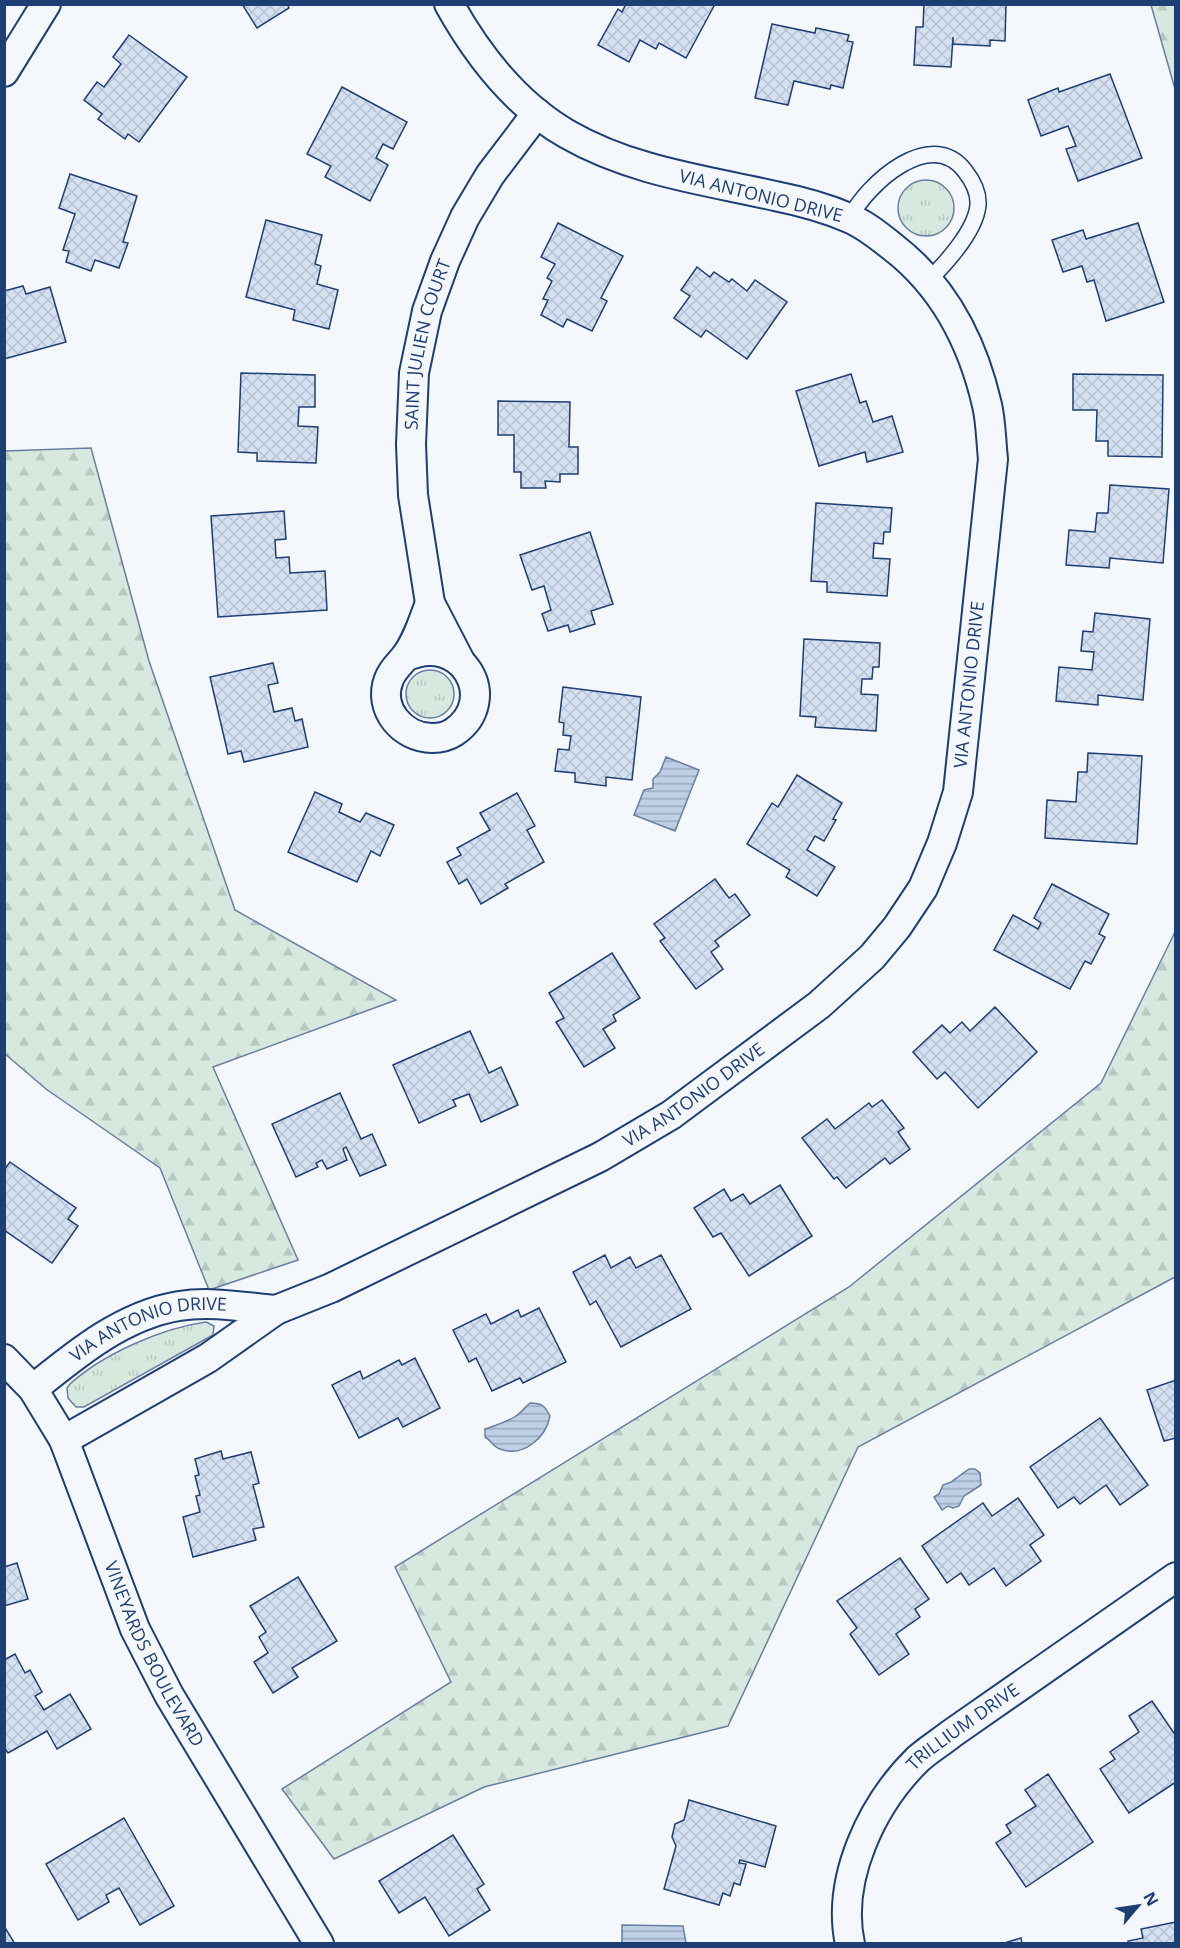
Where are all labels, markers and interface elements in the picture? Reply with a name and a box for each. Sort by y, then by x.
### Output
street label: VIA ANTONIO DRIVE [677,163,846,227]
street label: SAINT JULIEN COURT [399,255,456,430]
street label: VIA ANTONIO DRIVE [948,600,989,769]
street label: VIA ANTONIO DRIVE [618,1037,769,1152]
street label: VIA ANTONIO DRIVE [64,1291,228,1367]
street label: VINEYARDS BOULEVARD [100,1558,210,1751]
street label: TRILLIUM DRIVE [900,1677,1023,1775]
north arrow [1108,1876,1168,1936]
text: N [1138,1888,1164,1910]

